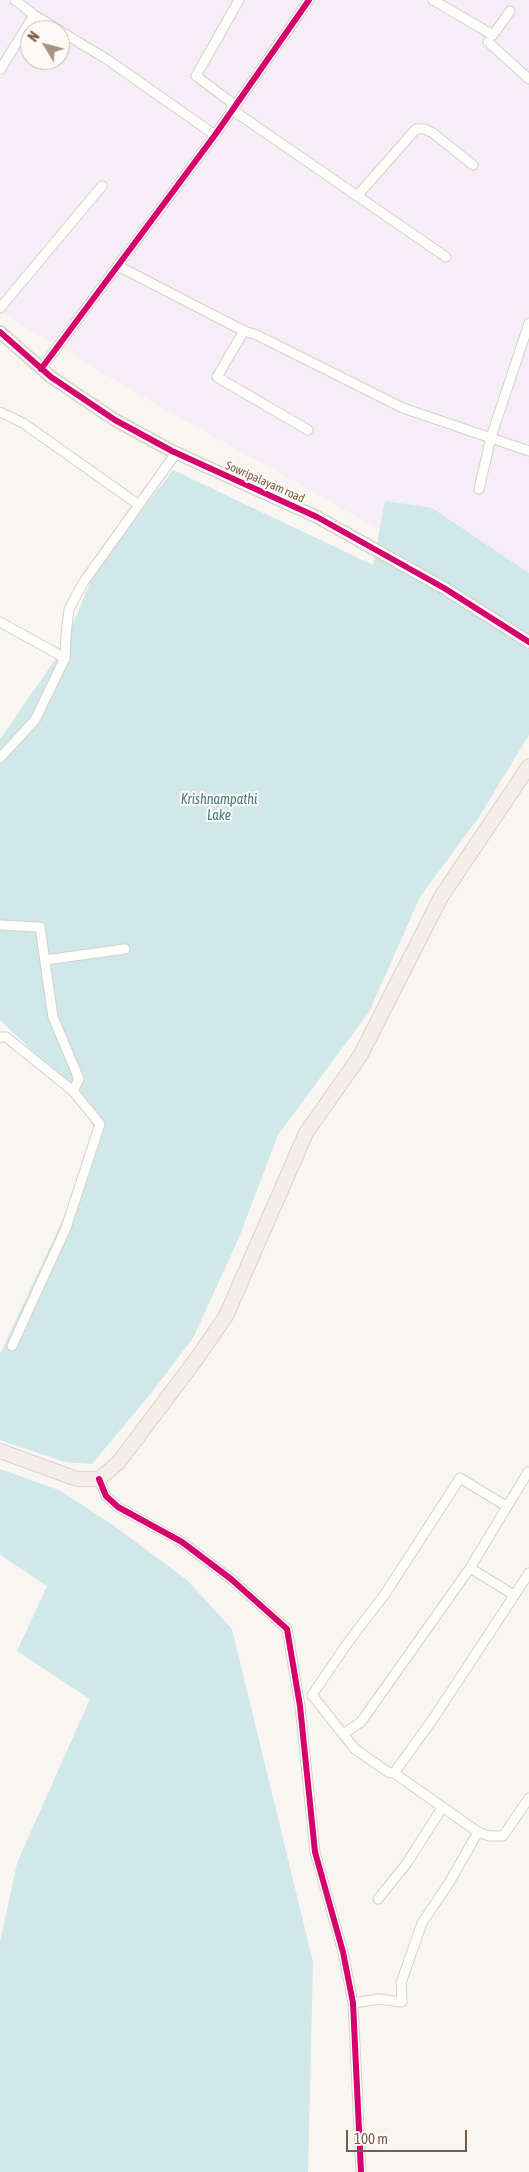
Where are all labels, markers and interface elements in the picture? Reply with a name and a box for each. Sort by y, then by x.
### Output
north arrow [20,20,70,70]
text: N [25,28,43,45]
street label: Sowripalayam road [223,458,307,506]
water label: Krishnampathi Lake [181,792,257,824]
scale bar [349,2120,470,2152]
text: 100 m [354,2130,388,2147]

